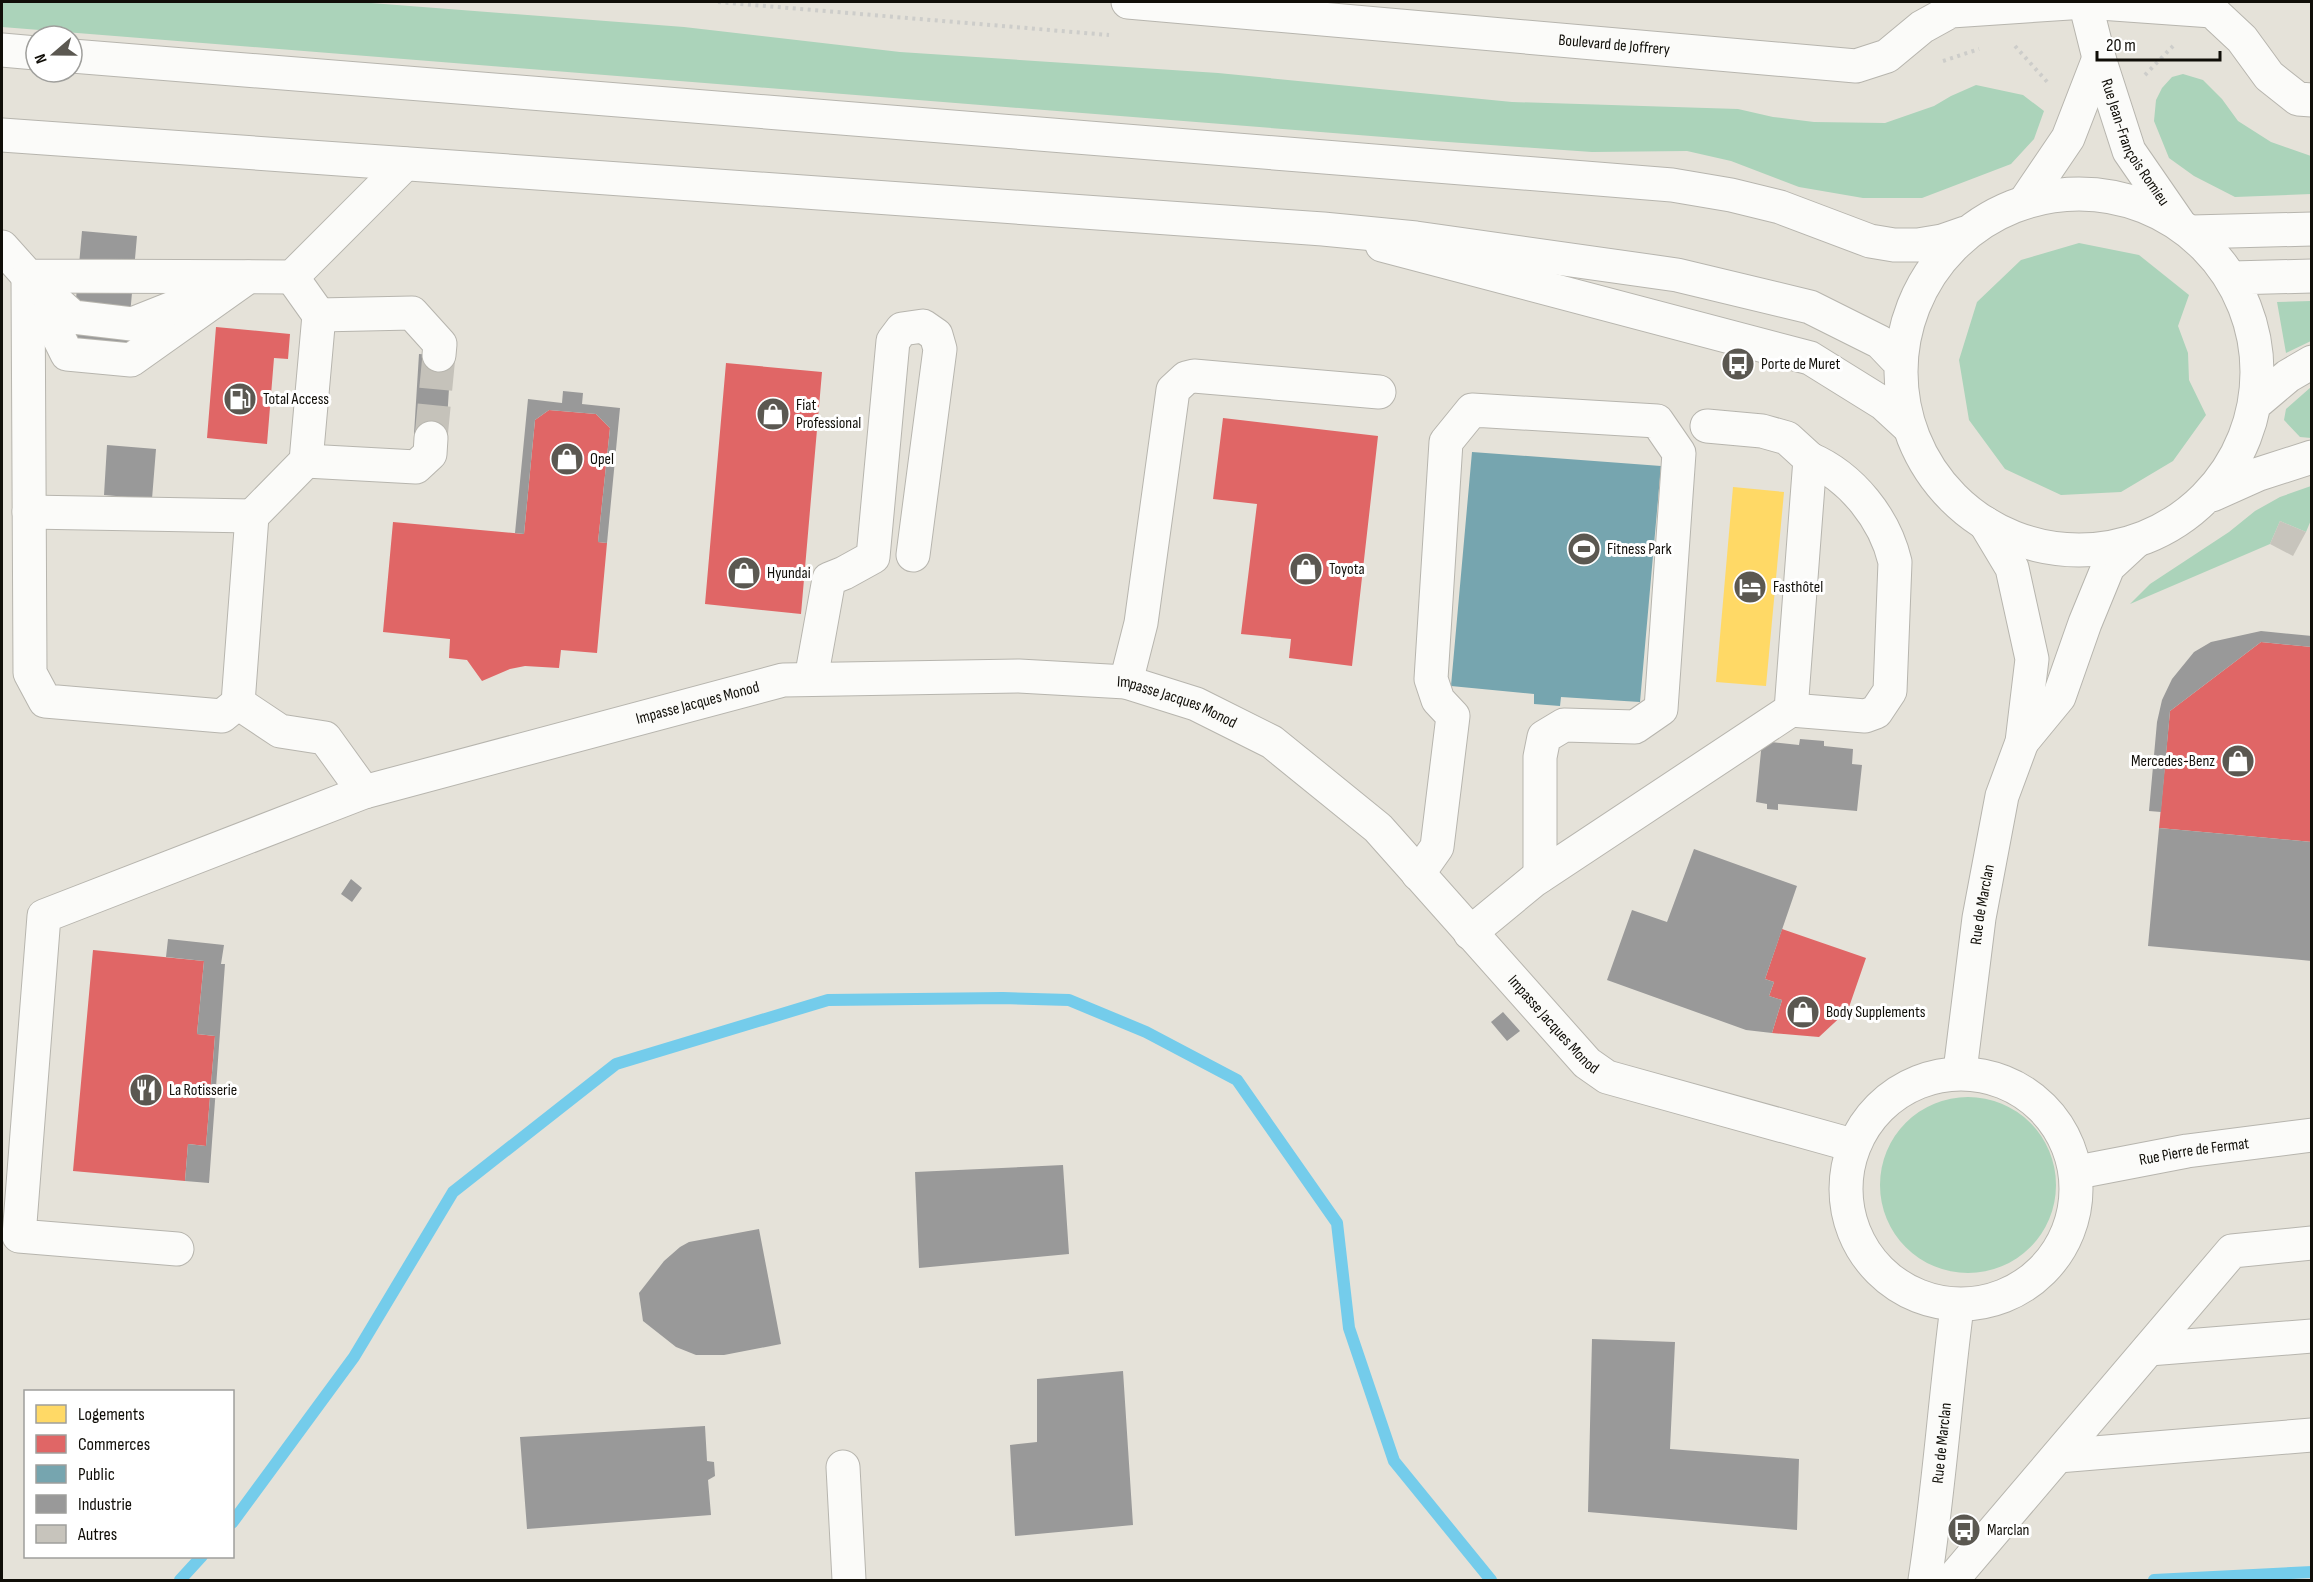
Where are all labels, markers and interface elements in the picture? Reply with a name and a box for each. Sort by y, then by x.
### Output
north arrow [24,24,84,84]
scale bar [2097,24,2220,62]
street label: Boulevard de Joffrery [1558,30,1671,59]
text: 20 m [2106,35,2136,56]
text: N [31,51,52,66]
street label: Rue Jean-François Romieu [2097,76,2173,209]
bus stop icon: Porte de Muret [1720,346,1756,382]
place label: Porte de Muret [1761,355,1840,374]
fuel station icon: Total Access [222,381,258,417]
place label: Total Access [263,390,329,409]
shop icon: Fiat Professional [755,396,791,432]
place label: Fiat Professional [796,396,861,433]
shop icon: Opel [549,441,585,477]
place label: Opel [590,450,614,469]
sports icon: Fitness Park [1566,531,1602,567]
place label: Fitness Park [1607,540,1672,559]
shop icon: Toyota [1288,551,1324,587]
shop icon: Hyundai [726,555,762,591]
place label: Toyota [1329,560,1365,579]
place label: Hyundai [767,564,811,583]
hotel icon: Fasthôtel [1732,569,1768,605]
place label: Fasthôtel [1773,578,1823,597]
street label: Impasse Jacques Monod [1116,672,1240,732]
street label: Impasse Jacques Monod [634,677,761,728]
shop icon: Mercedes-Benz [2220,743,2256,779]
place label: Mercedes-Benz [2131,752,2215,771]
street label: Rue de Marclan [1966,863,1998,946]
street label: Impasse Jacques Monod [1504,971,1603,1078]
shop icon: Body Supplements [1785,994,1821,1030]
place label: Body Supplements [1826,1003,1926,1022]
restaurant icon: La Rotisserie [128,1072,164,1108]
place label: La Rotisserie [169,1081,237,1100]
street label: Rue Pierre de Fermat [2138,1134,2250,1170]
legend [24,1390,234,1558]
street label: Rue de Marclan [1928,1402,1955,1484]
text: Logements [78,1404,145,1425]
text: Commerces [78,1434,150,1455]
text: Public [78,1464,115,1485]
text: Industrie [78,1494,132,1515]
bus stop icon: Marclan [1946,1512,1982,1548]
place label: Marclan [1987,1521,2029,1540]
text: Autres [77,1524,117,1545]

